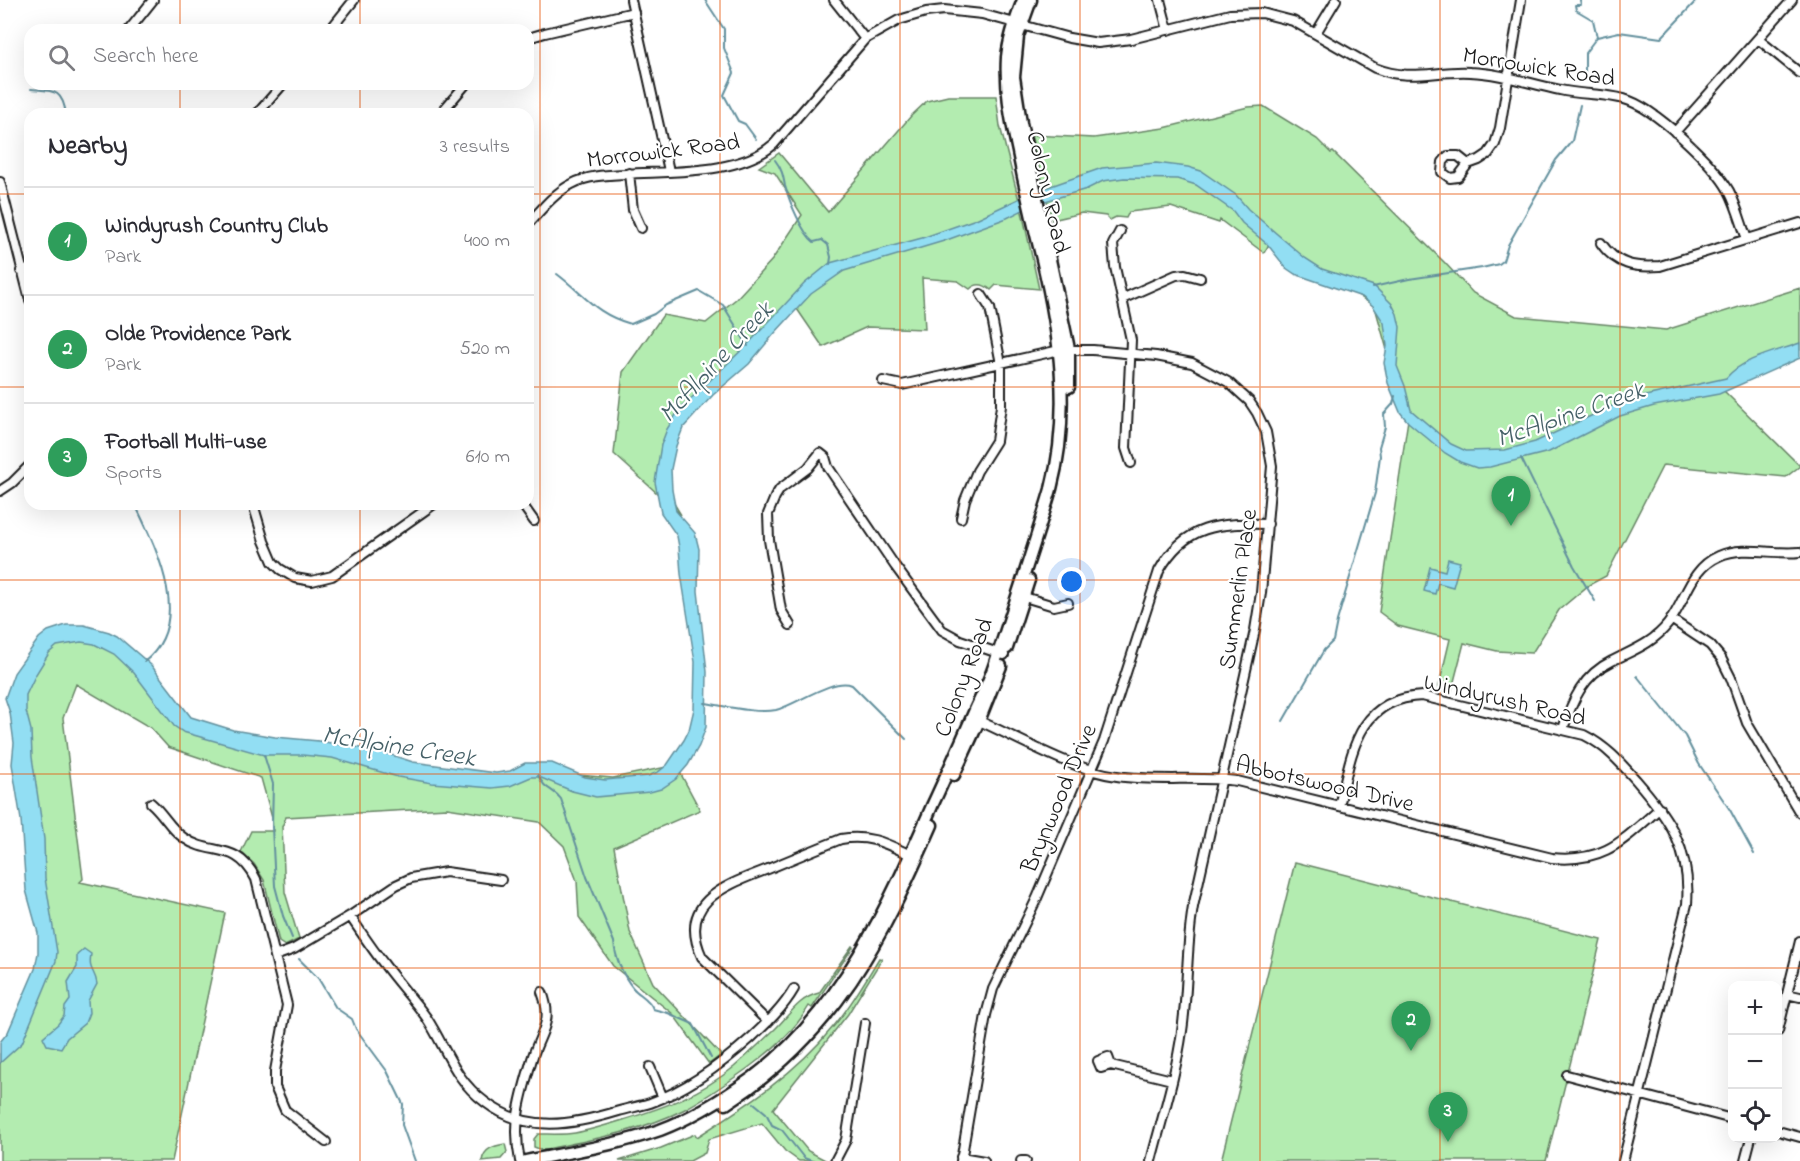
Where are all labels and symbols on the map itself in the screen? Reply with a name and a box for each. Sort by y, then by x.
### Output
street label: Morrowick Road [1460,39,1618,98]
street label: Morrowick Road [585,126,742,179]
street label: Colony Road [1014,128,1078,258]
water label: McAlpine Creek [651,292,785,433]
water label: McAlpine Creek [1492,372,1652,459]
pin: 1 [1492,476,1530,526]
street label: Summerlin Place [1211,507,1268,672]
your location [1057,567,1086,596]
street label: Colony Road [927,613,1005,743]
street label: Windyrush Road [1420,666,1590,738]
water label: McAlpine Creek [319,717,479,779]
street label: Brynwood Drive [1013,719,1108,880]
street label: Abbotswood Drive [1232,748,1417,823]
pin: 2 [1392,1002,1430,1051]
pin: 3 [1428,1092,1468,1142]

